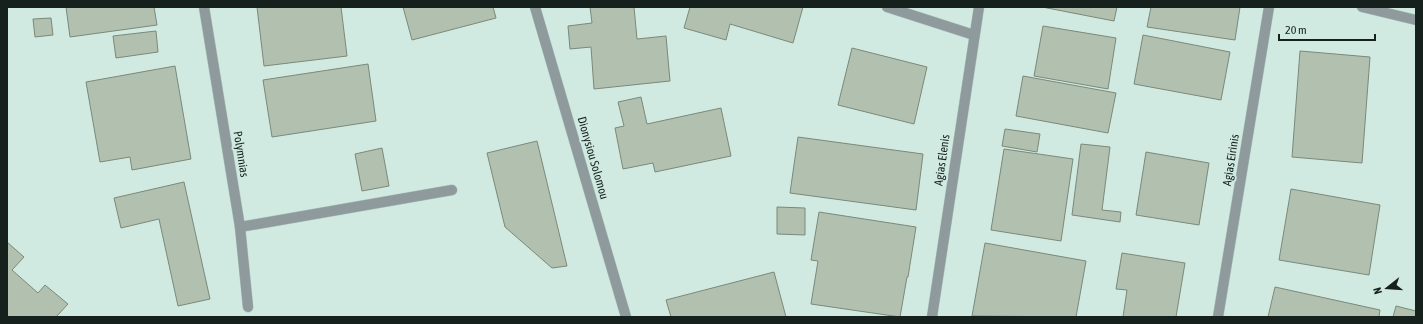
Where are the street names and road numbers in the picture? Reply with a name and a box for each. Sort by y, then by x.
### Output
street label: Dionysiou Solomou [574,115,612,201]
street label: Polymnias [230,130,252,178]
street label: Agias Elenis [931,133,953,187]
street label: Agias Eirinis [1220,133,1242,187]

